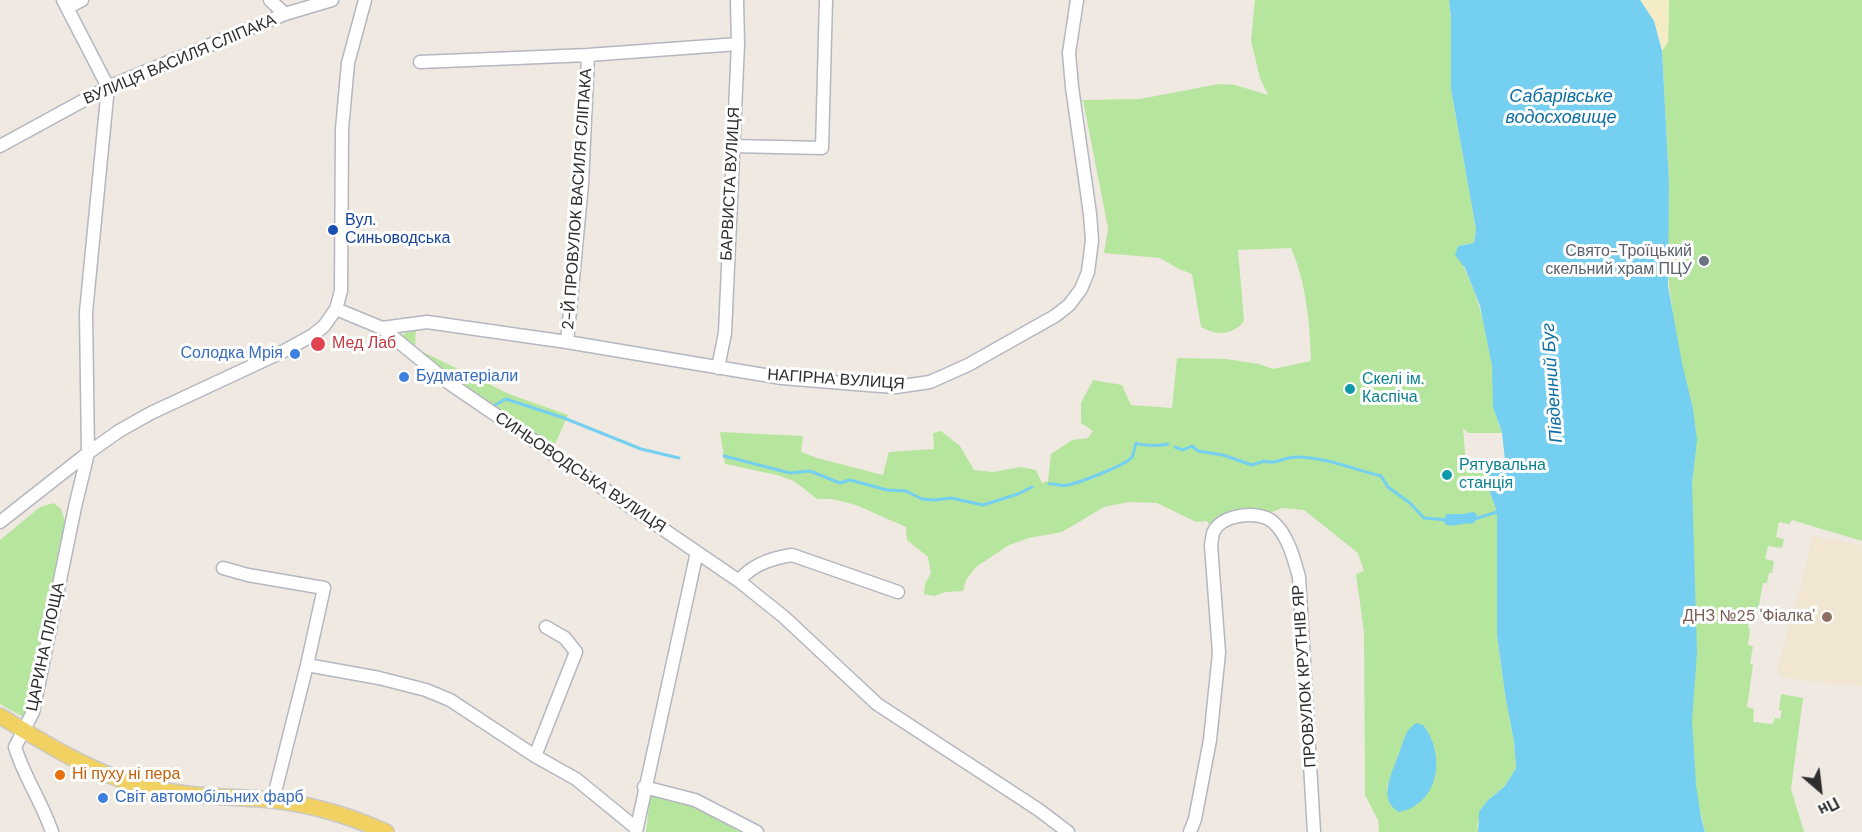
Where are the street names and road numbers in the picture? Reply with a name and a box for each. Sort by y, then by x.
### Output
street label: ВУЛИЦЯ ВАСИЛЯ СЛІПАКА [81,11,279,109]
street label: 2-Й ПРОВУЛОК ВАСИЛЯ СЛІПАКА [559,68,597,330]
street label: БАРВИСТА ВУЛИЦЯ [717,107,745,261]
street label: НАГІРНА ВУЛИЦЯ [767,366,905,394]
street label: СИНЬОВОДСЬКА ВУЛИЦЯ [491,409,669,537]
street label: ЦАРИНА ПЛОЩА [23,581,69,713]
street label: ПРОВУЛОК КРУТНІВ ЯР [1289,584,1321,768]

